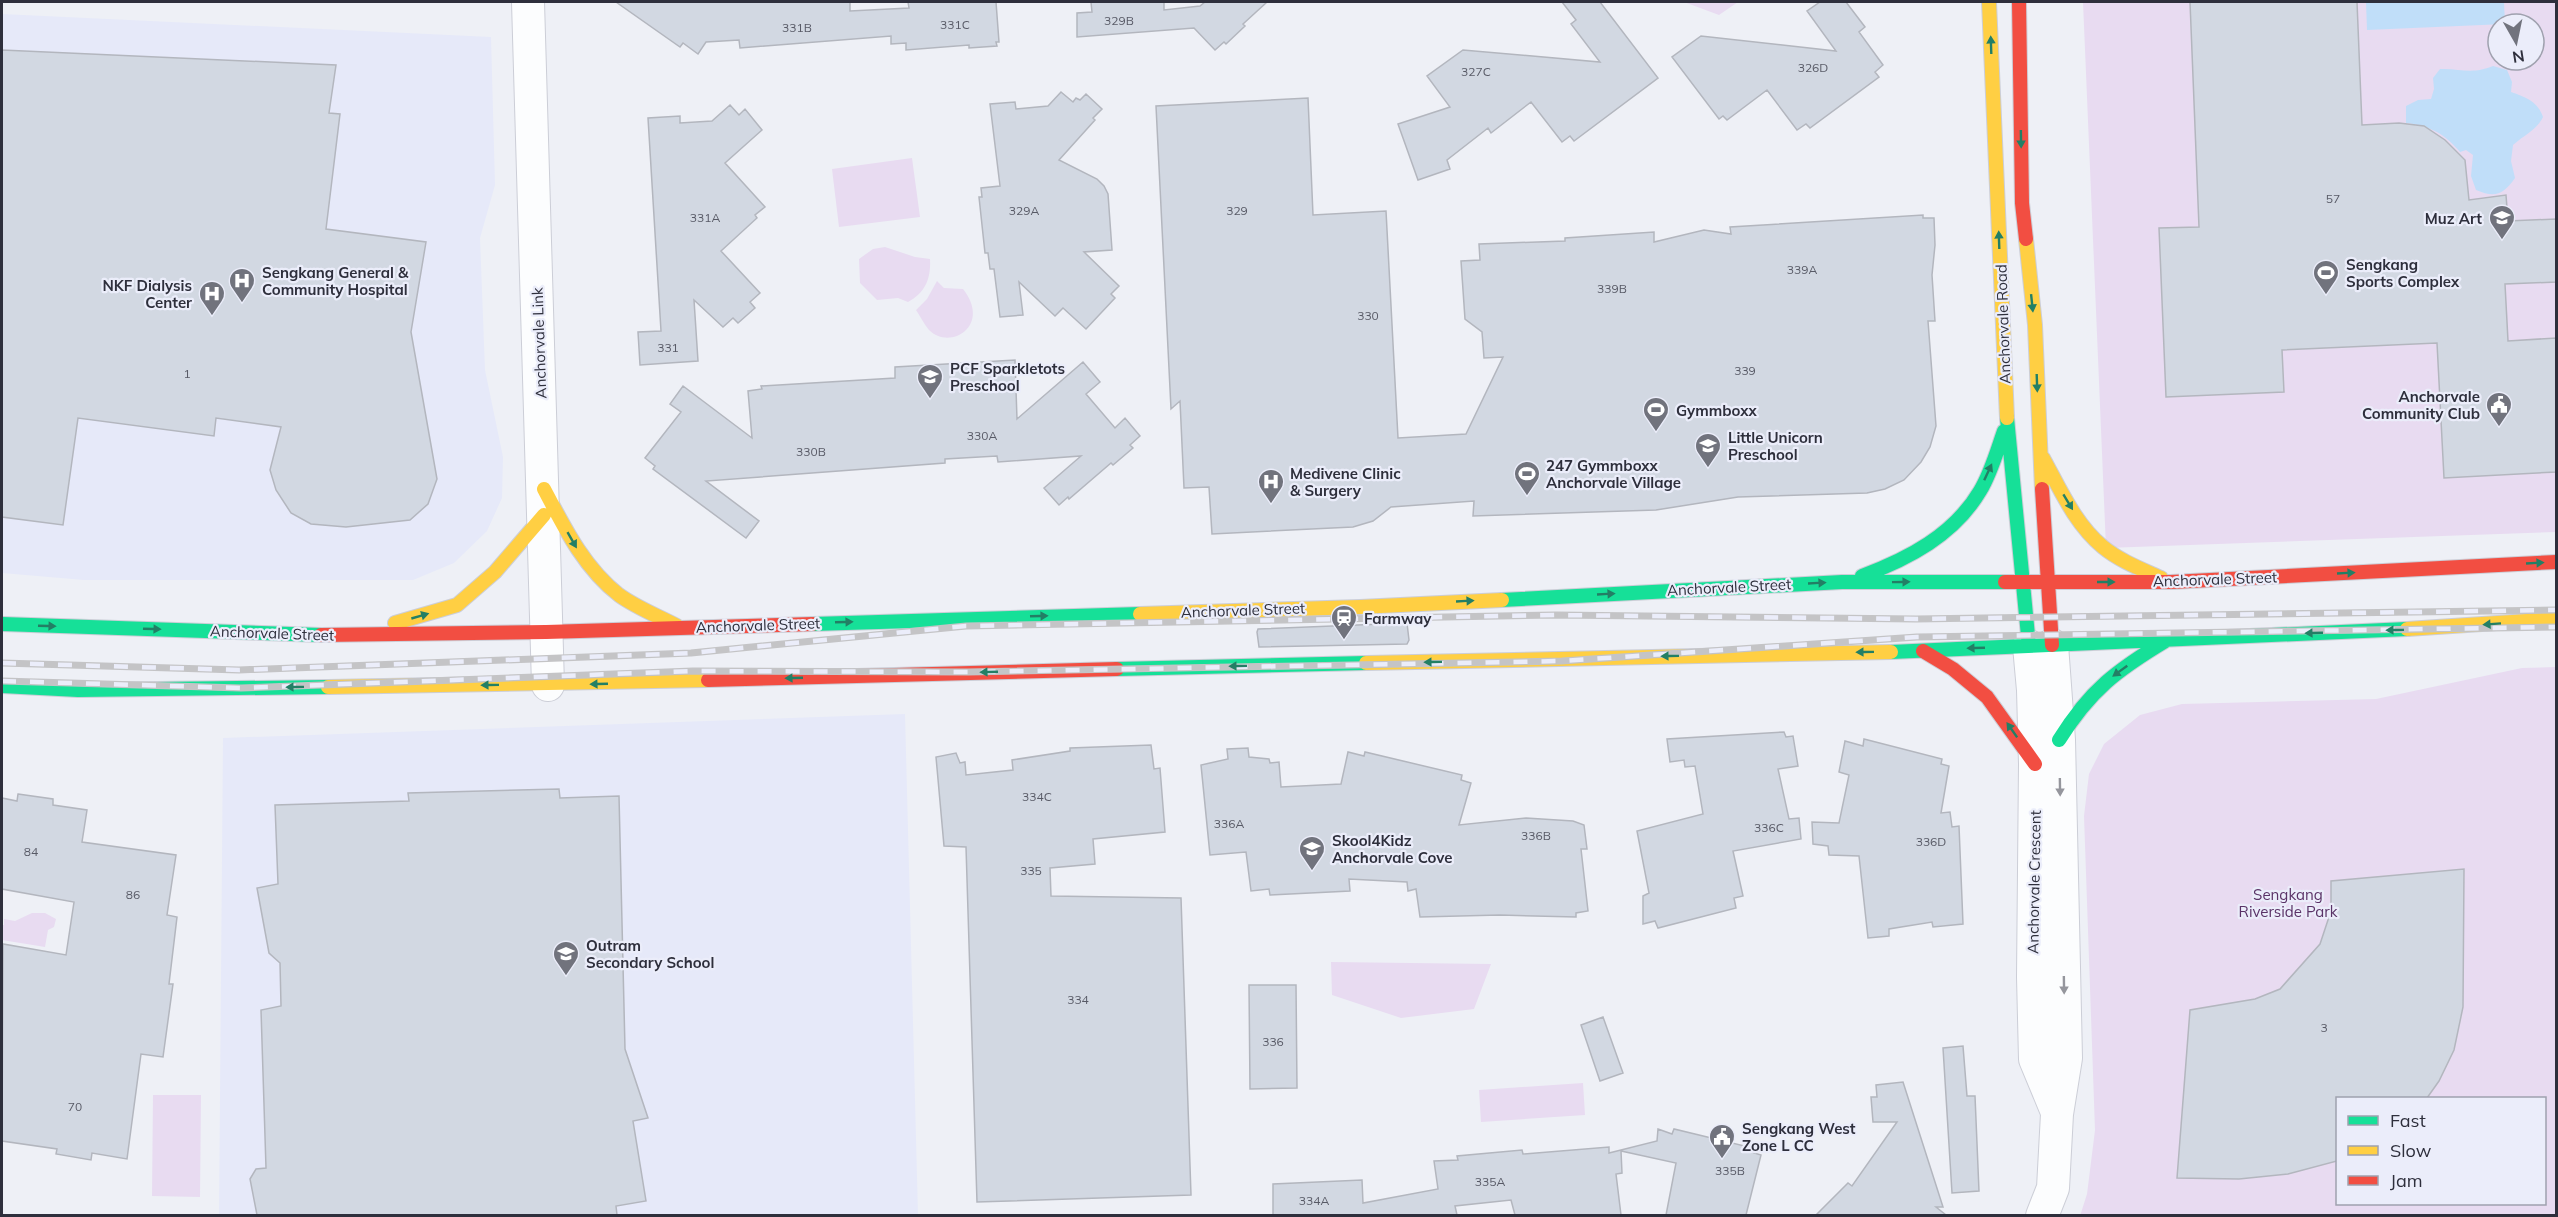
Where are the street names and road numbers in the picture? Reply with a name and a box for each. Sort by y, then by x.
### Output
street label: Anchorvale Road [1991,264,2015,384]
street label: Anchorvale Link [528,287,550,399]
street label: Anchorvale Street [2152,567,2278,591]
street label: Anchorvale Street [1666,574,1792,600]
street label: Anchorvale Street [1180,598,1306,622]
street label: Anchorvale Street [695,613,821,637]
street label: Anchorvale Street [209,621,335,645]
street label: Anchorvale Crescent [2023,810,2045,954]

